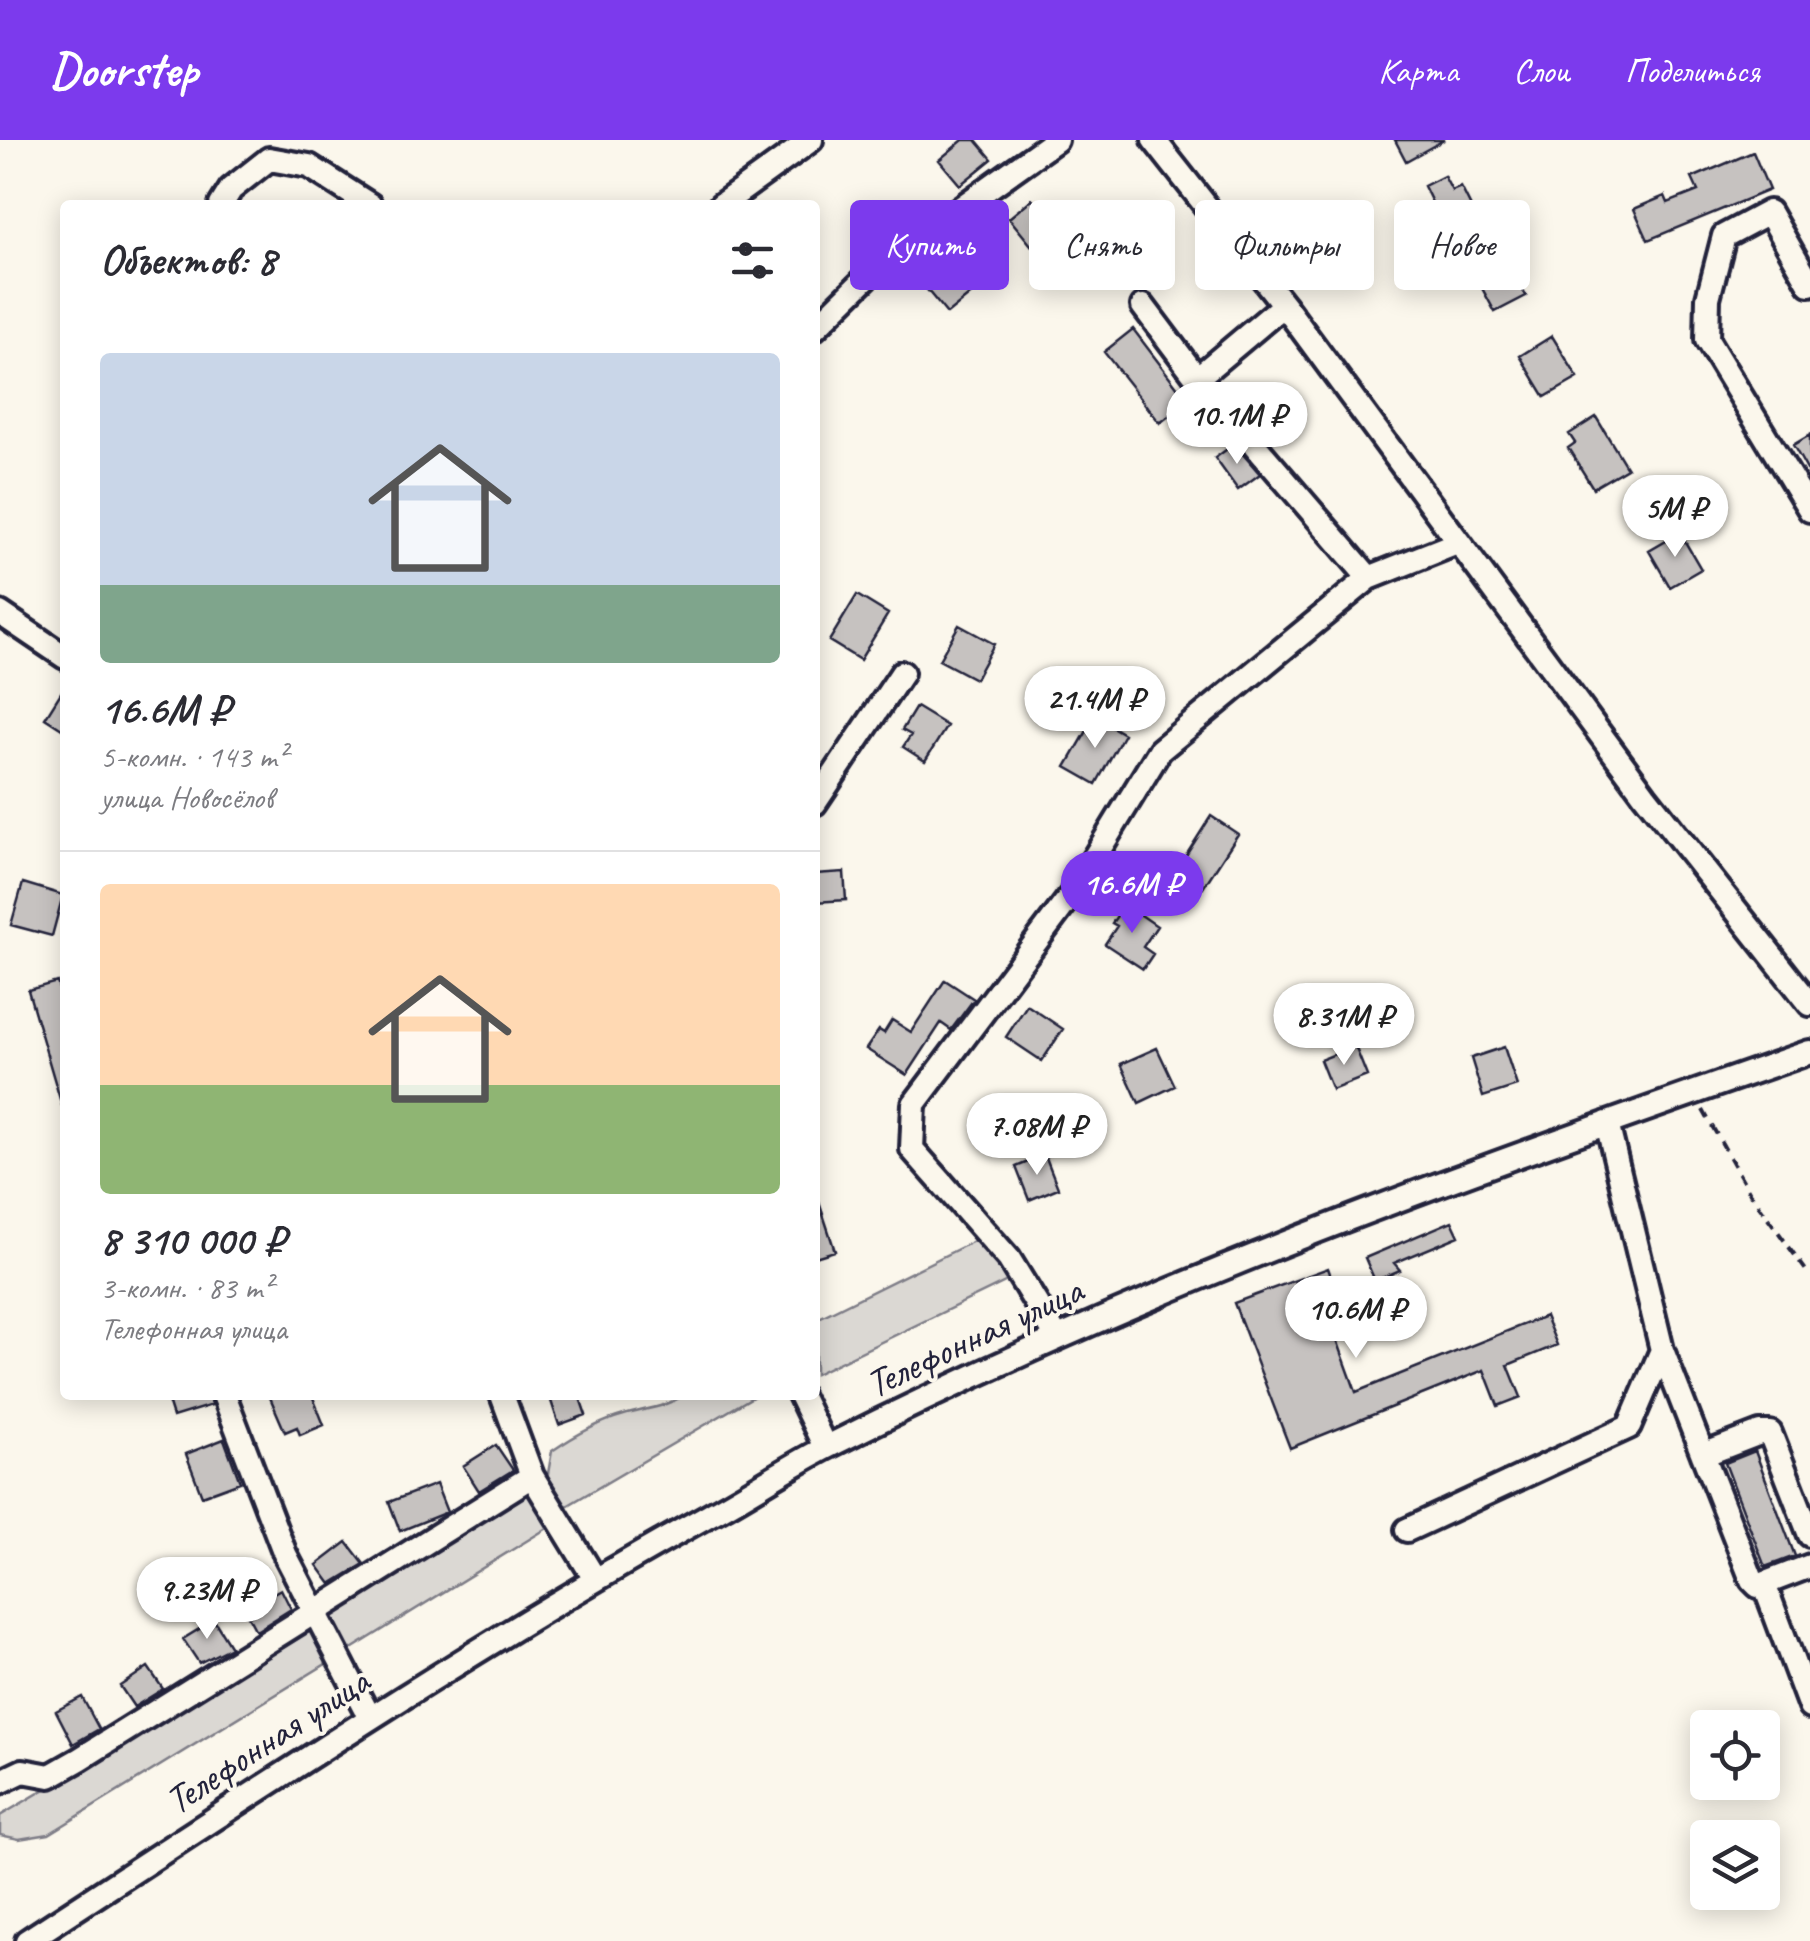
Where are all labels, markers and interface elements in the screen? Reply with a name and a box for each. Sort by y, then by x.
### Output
text: Doorstep [50,40,198,100]
text: Карта [1378,48,1458,93]
text: Слои [1513,48,1570,93]
text: Поделиться [1625,48,1760,93]
chip: Купить [850,200,1009,290]
chip: Снять [1029,200,1175,290]
chip: Фильтры [1195,200,1374,290]
chip: Новое [1394,200,1530,290]
icon: filters [725,233,780,288]
text: Объектов: 8 [100,234,276,287]
pin: 10.1M ₽ [1145,382,1329,467]
text: 10.1M ₽ [1188,394,1286,435]
icon: home [350,418,530,598]
pin: 5M ₽ [1616,475,1734,560]
text: 5M ₽ [1644,487,1706,528]
pin: 21.4M ₽ [1003,666,1187,751]
text: 21.4M ₽ [1046,678,1144,719]
text: 16.6M ₽ [100,683,229,736]
text: 5-комн. · 143 m² [100,736,287,777]
text: улица Новосёлов [100,777,273,818]
pin: 16.6M ₽ [1040,851,1224,936]
text: 16.6M ₽ [1083,863,1181,904]
icon: home [350,949,530,1129]
pin: 8.31M ₽ [1252,983,1436,1068]
text: 8.31M ₽ [1295,995,1393,1036]
pin: 7.08M ₽ [945,1093,1129,1178]
text: 7.08M ₽ [988,1105,1086,1146]
text: 8 310 000 ₽ [100,1214,285,1267]
street label: Телефонная улица [858,1264,1093,1409]
text: 3-комн. · 83 m² [100,1267,272,1308]
pin: 10.6M ₽ [1264,1276,1448,1361]
text: 10.6M ₽ [1307,1288,1405,1329]
text: Телефонная улица [100,1308,287,1349]
pin: 9.23M ₽ [115,1557,299,1642]
text: 9.23M ₽ [159,1569,255,1610]
street label: Телефонная улица [155,1655,381,1826]
map controls [1690,1710,1780,1910]
button: locate [1690,1710,1780,1800]
button: layers [1690,1820,1780,1910]

